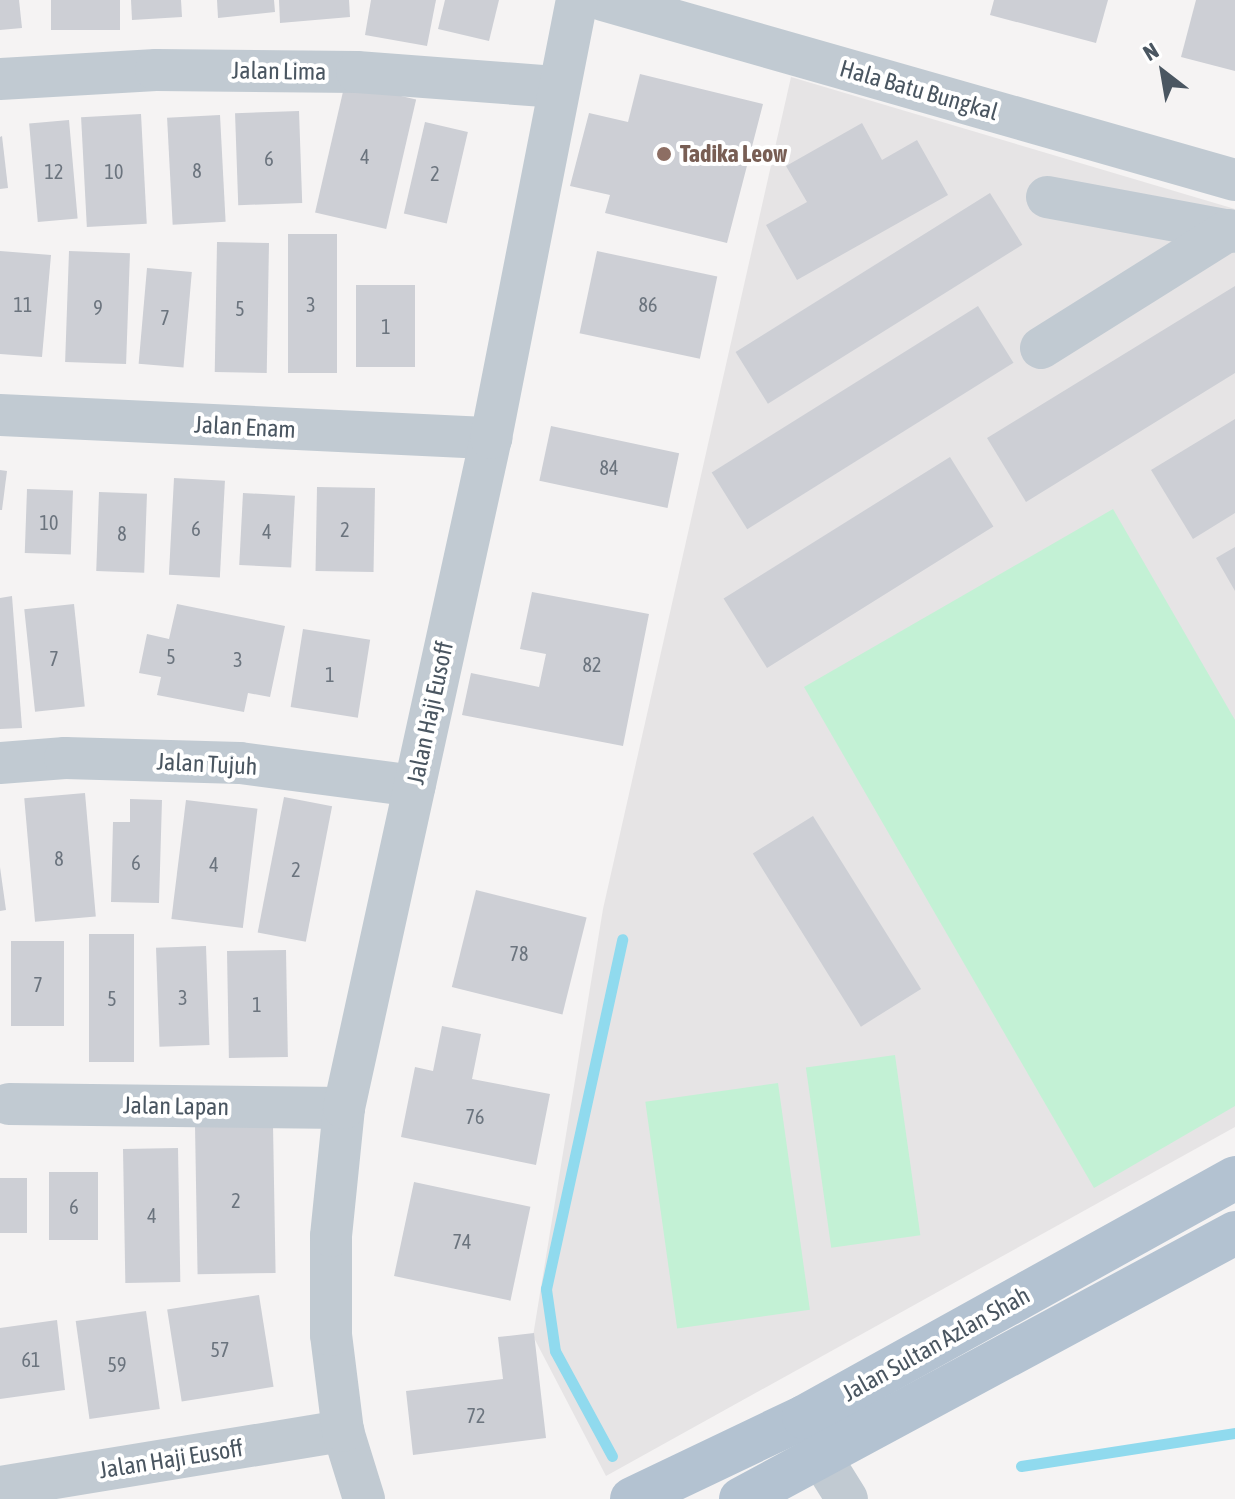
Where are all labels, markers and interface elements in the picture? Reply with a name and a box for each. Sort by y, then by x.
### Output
north arrow [1123,32,1203,112]
text: N [1138,37,1163,66]
street label: Hala Batu Bungkal [837,54,1001,126]
street label: Jalan Lima [231,56,327,86]
place label: Tadika Leow [680,140,787,168]
house number: 4 [360,144,370,168]
marker: Tadika Leow [655,145,673,163]
house number: 6 [264,146,274,170]
house number: 8 [192,158,202,182]
house number: 12 [45,159,63,183]
house number: 10 [105,159,123,183]
house number: 2 [430,161,440,185]
house number: 11 [14,292,32,316]
house number: 3 [306,292,316,316]
house number: 86 [639,292,657,316]
house number: 9 [93,295,103,319]
house number: 5 [235,296,245,320]
house number: 7 [160,305,170,329]
house number: 1 [381,314,391,338]
street label: Jalan Enam [194,410,296,444]
house number: 84 [600,455,618,479]
house number: 10 [40,510,58,534]
house number: 6 [191,516,201,540]
house number: 2 [340,517,350,541]
house number: 4 [262,519,272,543]
house number: 8 [117,521,127,545]
street label: Jalan Haji Eusoff [401,639,459,787]
house number: 5 [166,644,176,668]
house number: 7 [49,646,59,670]
house number: 3 [233,647,243,671]
house number: 82 [583,652,601,676]
house number: 1 [325,662,335,686]
street label: Jalan Tujuh [156,747,258,781]
house number: 8 [54,846,64,870]
house number: 6 [131,850,141,874]
house number: 4 [209,852,219,876]
house number: 2 [291,857,301,881]
house number: 78 [510,941,528,965]
house number: 7 [33,972,43,996]
house number: 3 [178,985,188,1009]
house number: 5 [107,986,117,1010]
house number: 1 [252,992,262,1016]
street label: Jalan Lapan [123,1091,229,1121]
house number: 76 [466,1104,484,1128]
house number: 2 [231,1188,241,1212]
house number: 6 [69,1194,79,1218]
house number: 4 [147,1203,157,1227]
house number: 74 [453,1229,471,1253]
street label: Jalan Sultan Azlan Shah [837,1281,1035,1407]
house number: 57 [211,1337,229,1361]
house number: 61 [22,1347,40,1371]
house number: 59 [108,1352,126,1376]
house number: 72 [467,1403,485,1427]
street label: Jalan Haji Eusoff [97,1433,245,1485]

